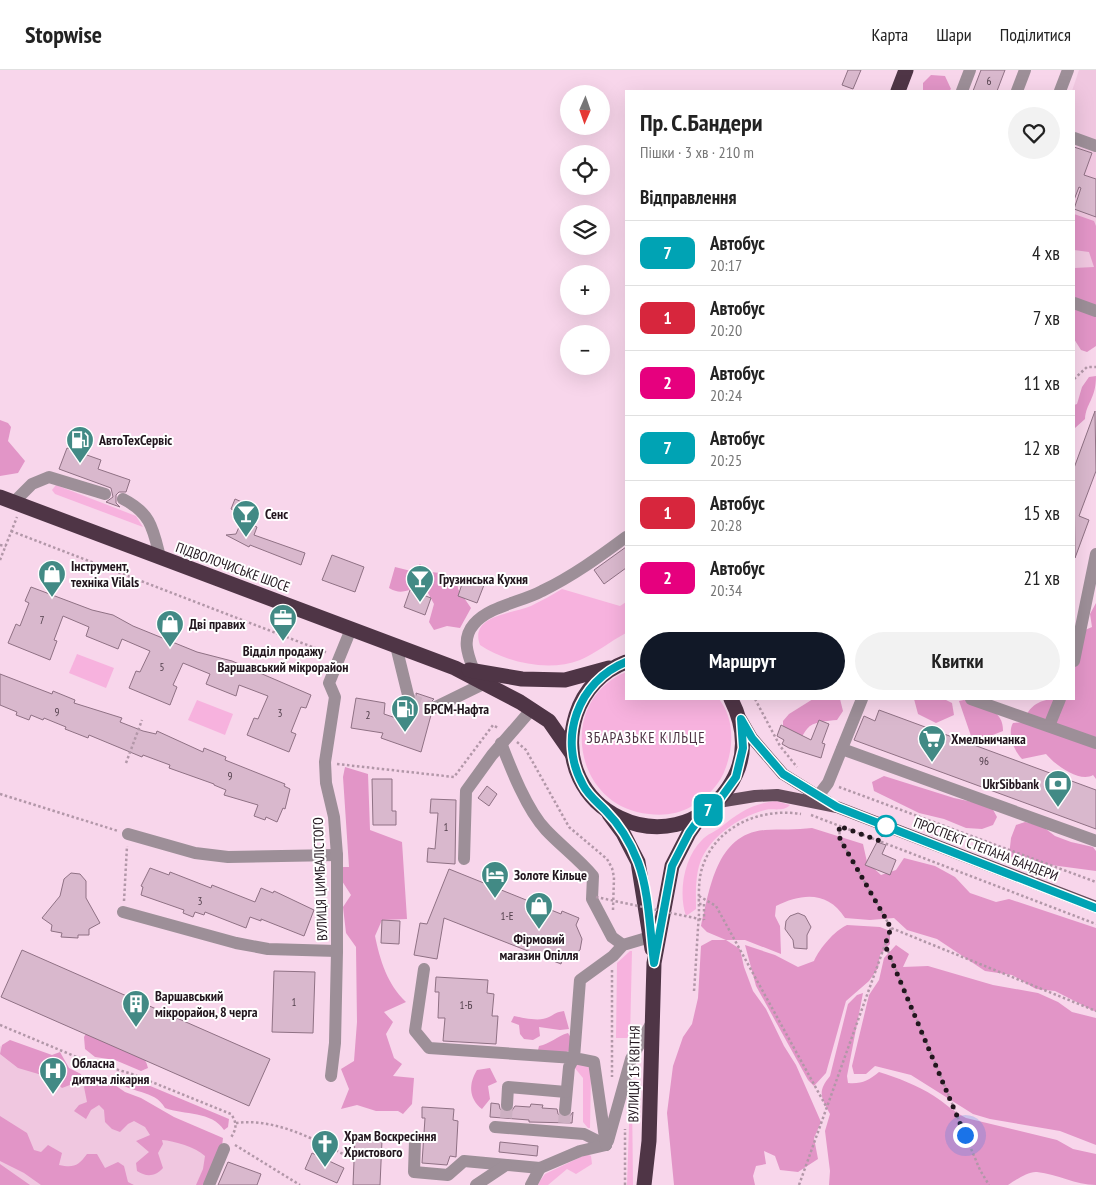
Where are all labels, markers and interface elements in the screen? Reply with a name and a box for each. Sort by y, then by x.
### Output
text: Stopwise [25,19,102,50]
text: Карта [872,23,908,46]
text: Шари [936,23,972,46]
text: Поділитися [1000,23,1071,46]
house number: 6 [987,74,992,88]
north arrow [560,85,610,135]
map controls [560,85,610,375]
text: Пр. С.Бандери [640,107,763,138]
button: heart [1008,107,1060,159]
text: Пішки · 3 хв · 210 m [640,142,754,162]
button: locate [560,145,610,195]
text: Відправлення [640,185,737,209]
button: layers [560,205,610,255]
text: Автобус [710,231,765,255]
text: 7 [663,241,672,264]
text: 4 хв [1032,241,1060,265]
text: 20:17 [710,255,742,275]
button: + [560,265,610,315]
text: Автобус [710,296,765,320]
text: 1 [663,306,672,329]
text: 7 хв [1033,306,1060,330]
text: 20:20 [710,320,742,340]
button: − [560,325,610,375]
text: Автобус [710,361,765,385]
text: 2 [663,371,672,394]
text: 11 хв [1023,371,1060,395]
text: 20:24 [710,385,742,405]
fuel station icon: АвтоТехСервіс [65,425,95,464]
text: Автобус [710,426,765,450]
place label: АвтоТехСервіс [98,431,172,449]
text: 7 [663,436,672,459]
text: 12 хв [1023,436,1060,460]
text: 20:25 [710,450,742,470]
text: Автобус [710,491,765,515]
bar icon: Сенс [231,499,261,538]
text: 1 [663,501,672,524]
text: 15 хв [1023,501,1060,525]
place label: Сенс [265,505,288,523]
text: 20:28 [710,515,742,535]
street label: ПІДВОЛОЧИСЬКЕ ШОСЕ [173,538,293,596]
text: Автобус [710,556,765,580]
place label: Інструмент, техніка Vilals [71,557,139,591]
shop icon: Інструмент, техніка Vilals [37,559,67,598]
bar icon: Грузинська Кухня [405,564,435,603]
text: 2 [663,566,672,589]
text: 21 хв [1023,566,1060,590]
place label: Грузинська Кухня [439,570,528,588]
text: 20:34 [710,580,742,600]
office icon: Відділ продажу Варшавський мікрорайон [268,603,298,642]
shop icon: Дві правих [155,609,185,648]
house number: 7 [40,613,45,627]
place label: Дві правих [189,615,246,633]
button: Маршрут [640,632,845,690]
button: Квитки [855,632,1060,690]
place label: Відділ продажу Варшавський мікрорайон [217,642,349,676]
house number: 5 [160,660,165,674]
fuel station icon: БРСМ-Нафта [390,694,420,733]
place label: БРСМ-Нафта [424,700,489,718]
house number: 9 [55,705,60,719]
house number: 3 [278,706,283,720]
house number: 2 [366,708,371,722]
supermarket icon: Хмельничанка [917,724,947,763]
district label: ЗБАРАЗЬКЕ КІЛЬЦЕ [586,728,706,747]
place label: Хмельничанка [951,730,1026,748]
house number: 96 [979,754,989,768]
house number: 9 [228,769,233,783]
bank icon: UkrSibbank [1043,769,1073,808]
place label: UkrSibbank [982,775,1039,793]
line badge: 7 [692,794,724,826]
text: 7 [704,798,712,821]
street label: ПРОСПЕКТ СТЕПАНА БАНДЕРИ [911,813,1061,885]
unlabelled marker [875,815,897,837]
street label: ВУЛИЦЯ ЦИМБАЛІСТОГО [309,817,331,941]
house number: 1 [444,820,449,834]
hotel icon: Золоте Кільце [480,860,510,899]
place label: Золоте Кільце [514,866,587,884]
shop icon: Фірмовий магазин Опілля [524,891,554,930]
house number: 3 [198,894,203,908]
house number: 1-Е [501,909,514,923]
place label: Фірмовий магазин Опілля [500,930,579,964]
place label: Варшавський мікрорайон, 8 черга [155,987,258,1021]
building icon: Варшавський мікрорайон, 8 черга [121,989,151,1028]
house number: 1 [292,995,297,1009]
house number: 1-Б [459,998,473,1012]
street label: ВУЛИЦЯ 15 КВІТНЯ [624,1025,644,1123]
place label: Обласна дитяча лікарня [71,1054,149,1088]
hospital icon: Обласна дитяча лікарня [38,1056,68,1095]
your location [953,1123,978,1148]
place label: Храм Воскресіння Христового [344,1127,437,1161]
church icon: Храм Воскресіння Христового [310,1129,340,1168]

